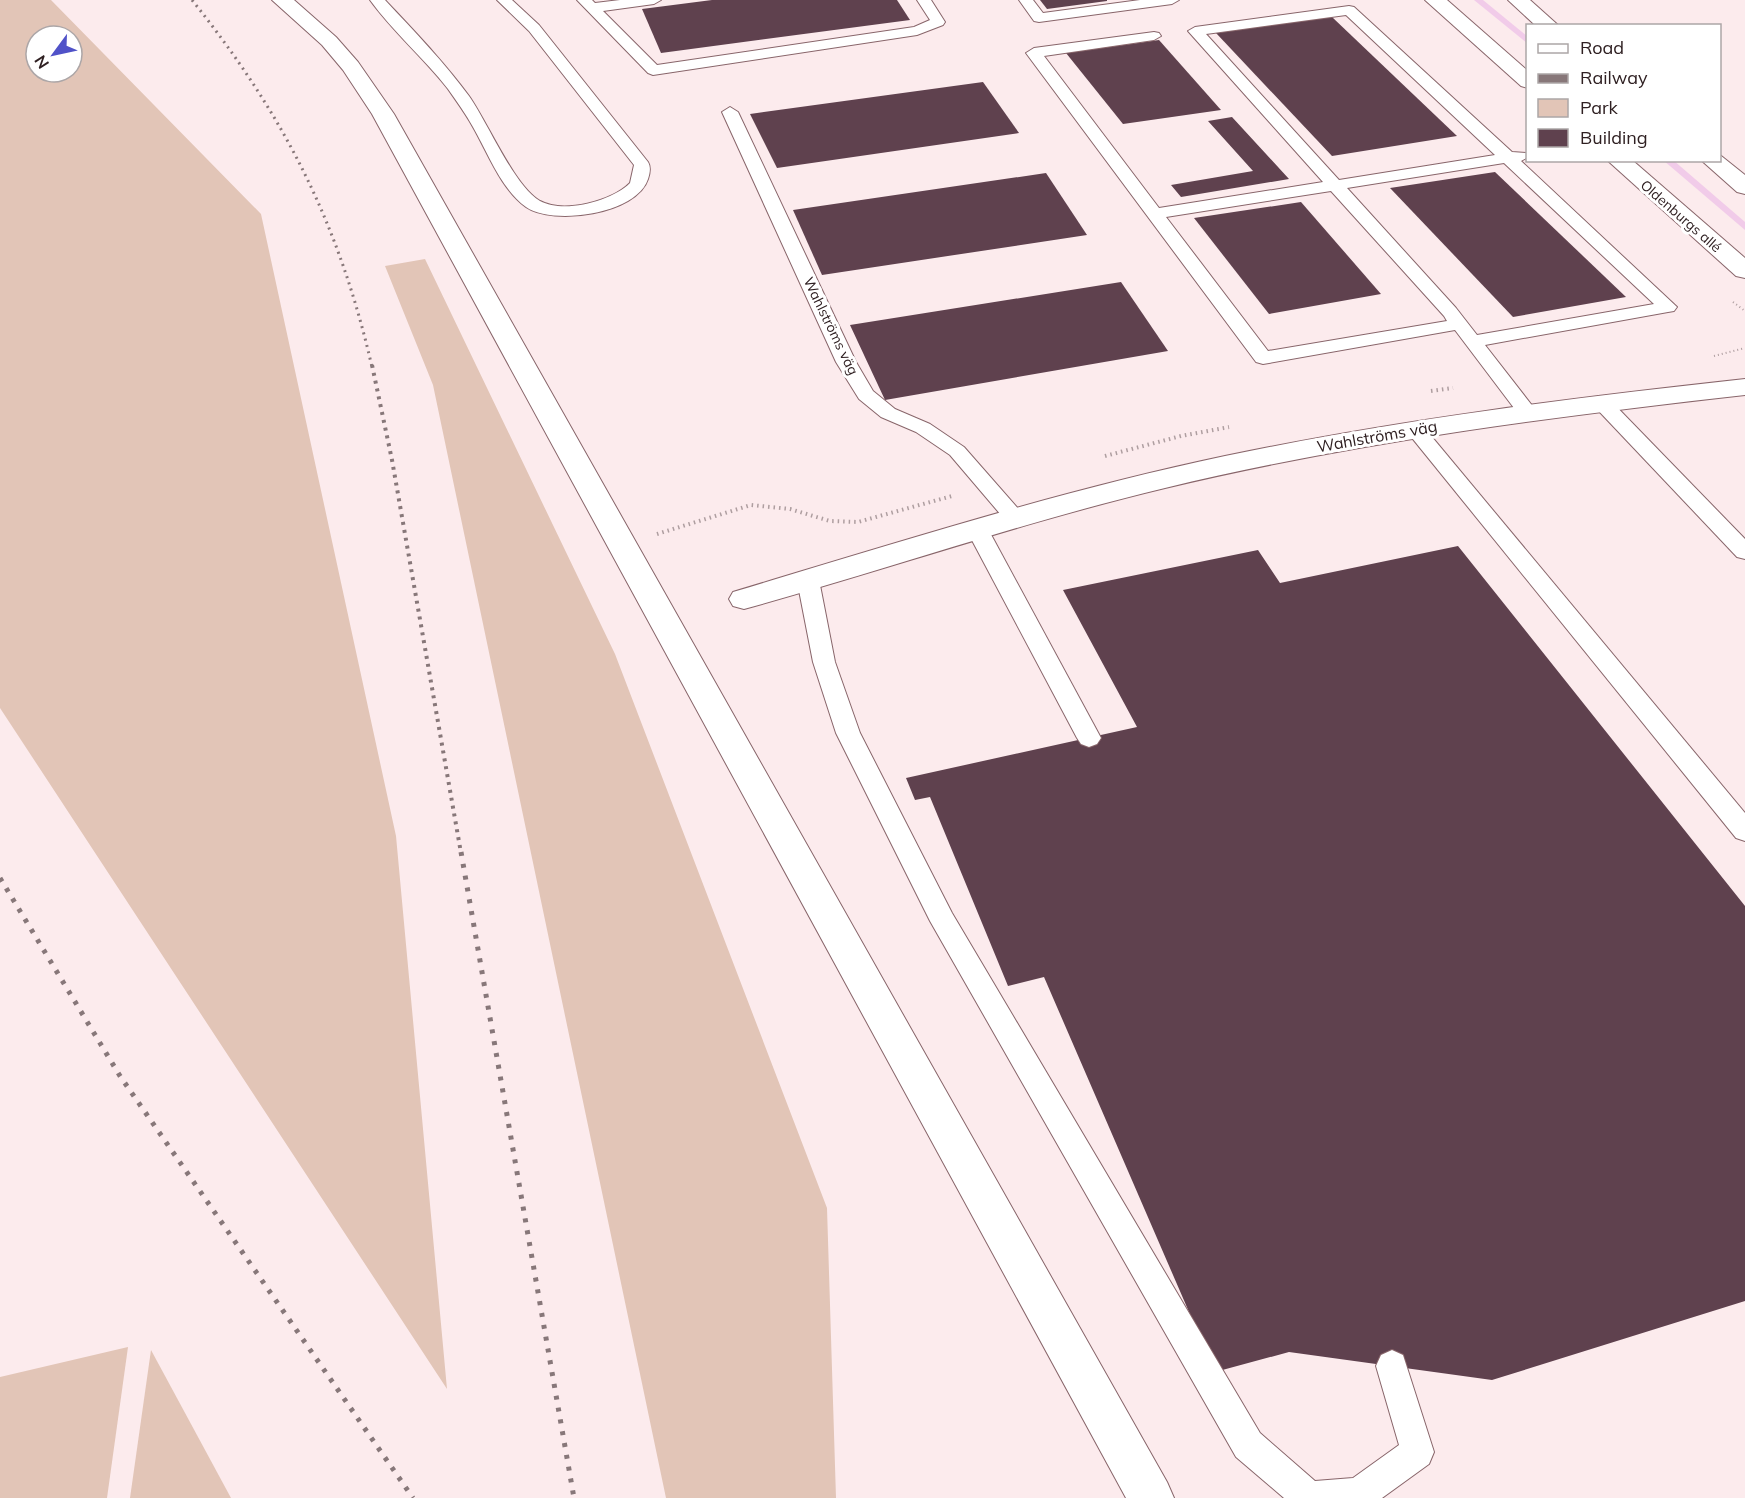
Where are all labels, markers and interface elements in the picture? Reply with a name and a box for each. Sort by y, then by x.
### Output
north arrow [24,24,84,84]
legend [1526,24,1721,162]
text: Road [1580,36,1624,59]
text: N [30,52,53,73]
text: Railway [1580,66,1648,89]
text: Park [1580,96,1619,119]
text: Building [1580,126,1648,149]
street label: Oldenburgs allé [1637,176,1725,256]
street label: Wahlströms väg [800,274,862,378]
street label: Wahlströms väg [1315,416,1439,456]

